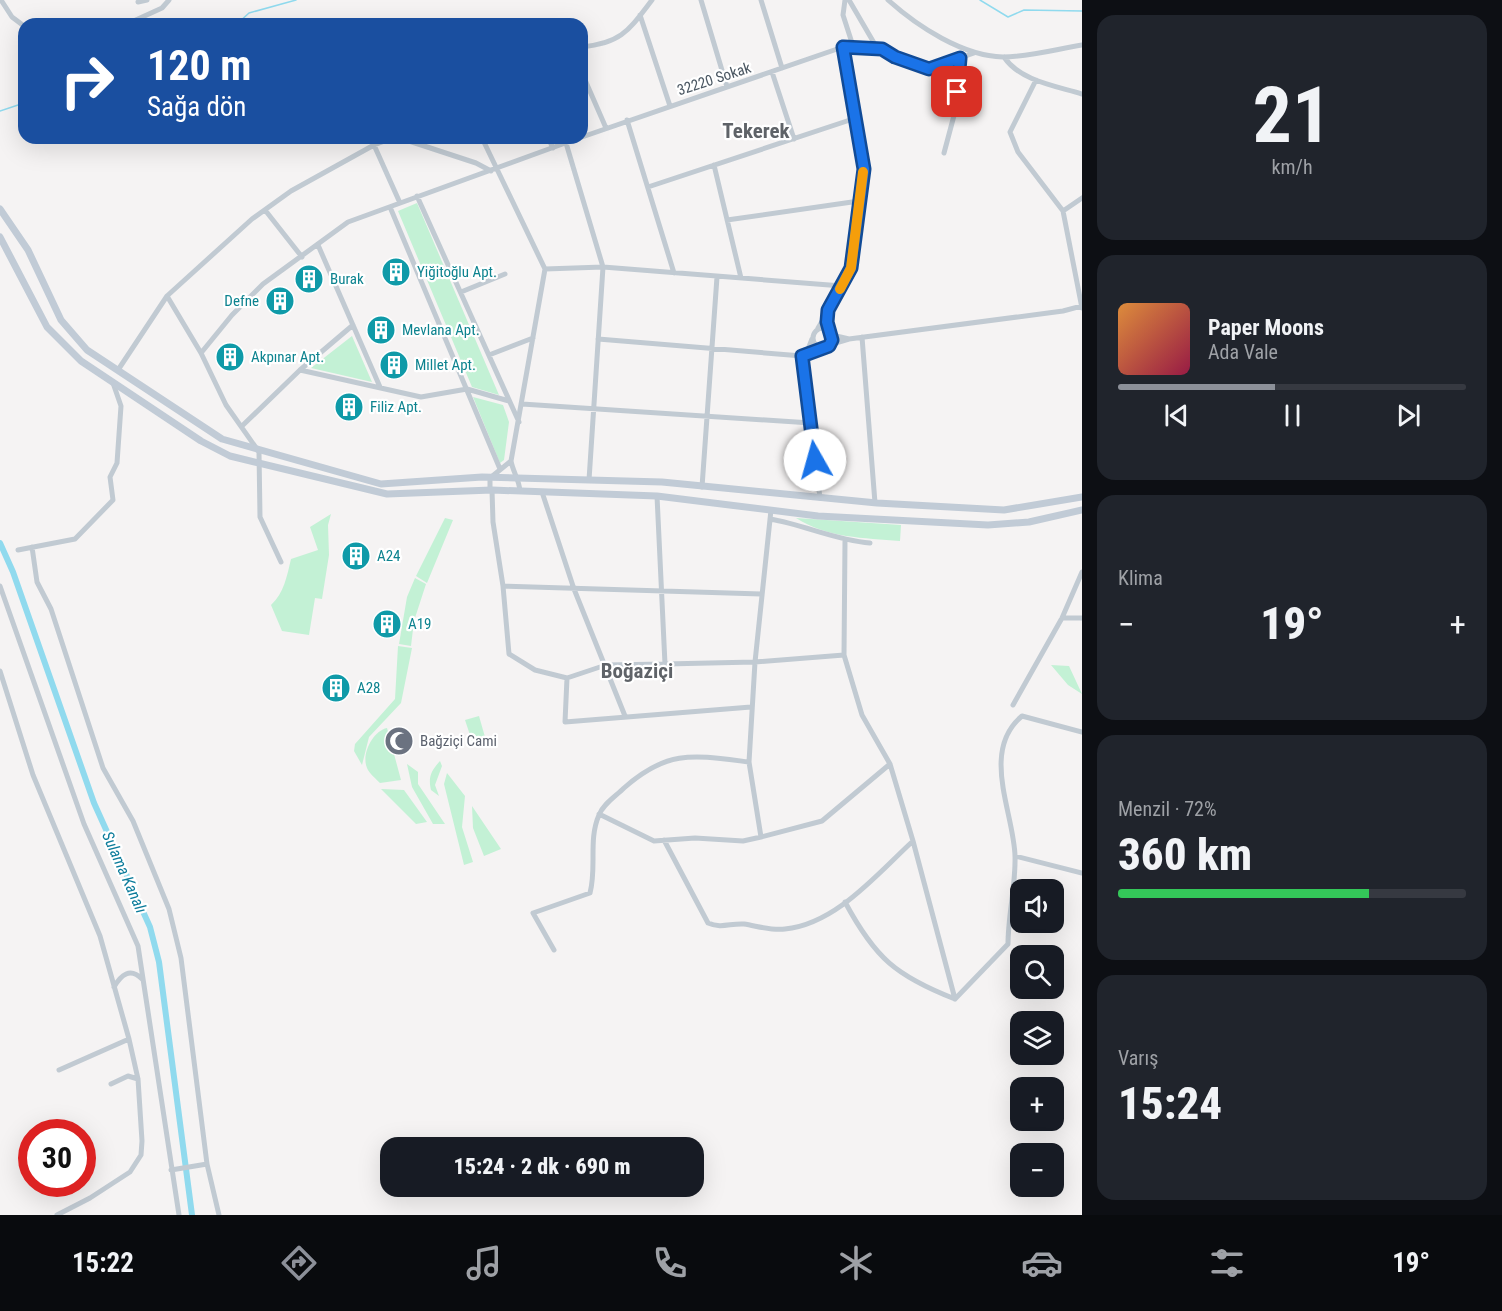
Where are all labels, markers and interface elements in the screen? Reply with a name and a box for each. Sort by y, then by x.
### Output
text: 120 m [147,41,252,90]
icon: right [48,42,126,120]
street label: 32220 Sokak [675,59,753,99]
pin [931,66,982,117]
text: 21 [1253,70,1331,161]
icon: arrive [940,75,973,108]
text: Sağa dön [147,91,246,123]
district label: Tekerek [722,119,791,143]
text: km/h [1271,155,1313,179]
building icon: Yiğitoğlu Apt. [380,256,412,288]
building icon: Burak [293,263,325,295]
place label: Yiğitoğlu Apt. [417,263,497,281]
place label: Burak [330,270,364,288]
building icon: Defne [264,285,296,317]
place label: Defne [224,292,259,310]
building icon: Mevlana Apt. [365,314,397,346]
text: Paper Moons [1208,315,1324,340]
place label: Mevlana Apt. [402,321,480,339]
text: Ada Vale [1208,340,1278,364]
building icon: Akpınar Apt. [214,341,246,373]
place label: Akpınar Apt. [251,348,324,366]
building icon: Millet Apt. [378,349,410,381]
place label: Millet Apt. [415,356,476,374]
building icon: Filiz Apt. [333,391,365,423]
place label: Filiz Apt. [370,398,422,416]
icon: previous [1160,399,1193,432]
icon: pause [1276,399,1309,432]
icon: next [1392,399,1425,432]
position arrow [783,428,847,492]
building icon: A24 [340,540,372,572]
place label: A24 [377,547,400,565]
text: Klima [1118,566,1163,590]
text: 19° [1260,597,1324,650]
text: − [1118,605,1135,644]
text: + [1450,605,1466,644]
building icon: A19 [371,608,403,640]
place label: A19 [408,615,431,633]
district label: Boğaziçi [601,659,673,683]
building icon: A28 [320,672,352,704]
place label: A28 [357,679,380,697]
mosque icon: Bağziçi Cami [383,725,415,757]
place label: Bağziçi Cami [420,732,497,750]
text: Menzil · 72% [1118,797,1217,821]
water label: Sulama Kanalı [98,828,151,916]
text: 360 km [1118,828,1252,881]
map controls [1010,879,1064,1197]
button: sound [1010,879,1064,933]
button: search [1010,945,1064,999]
button: layers [1010,1011,1064,1065]
text: Varış [1118,1046,1158,1070]
button: + [1010,1077,1064,1131]
text: 15:24 [1118,1077,1222,1130]
speed limit sign: 30 [18,1119,96,1197]
button: − [1010,1143,1064,1197]
text: 15:24 · 2 dk · 690 m [454,1154,630,1179]
icon: directions [278,1242,320,1284]
icon: music [463,1242,505,1284]
icon: phone [649,1242,691,1284]
icon: climate [835,1242,877,1284]
icon: car [1021,1242,1063,1284]
icon: filters [1206,1242,1248,1284]
text: 15:22 [72,1247,134,1279]
text: 19° [1392,1247,1430,1279]

